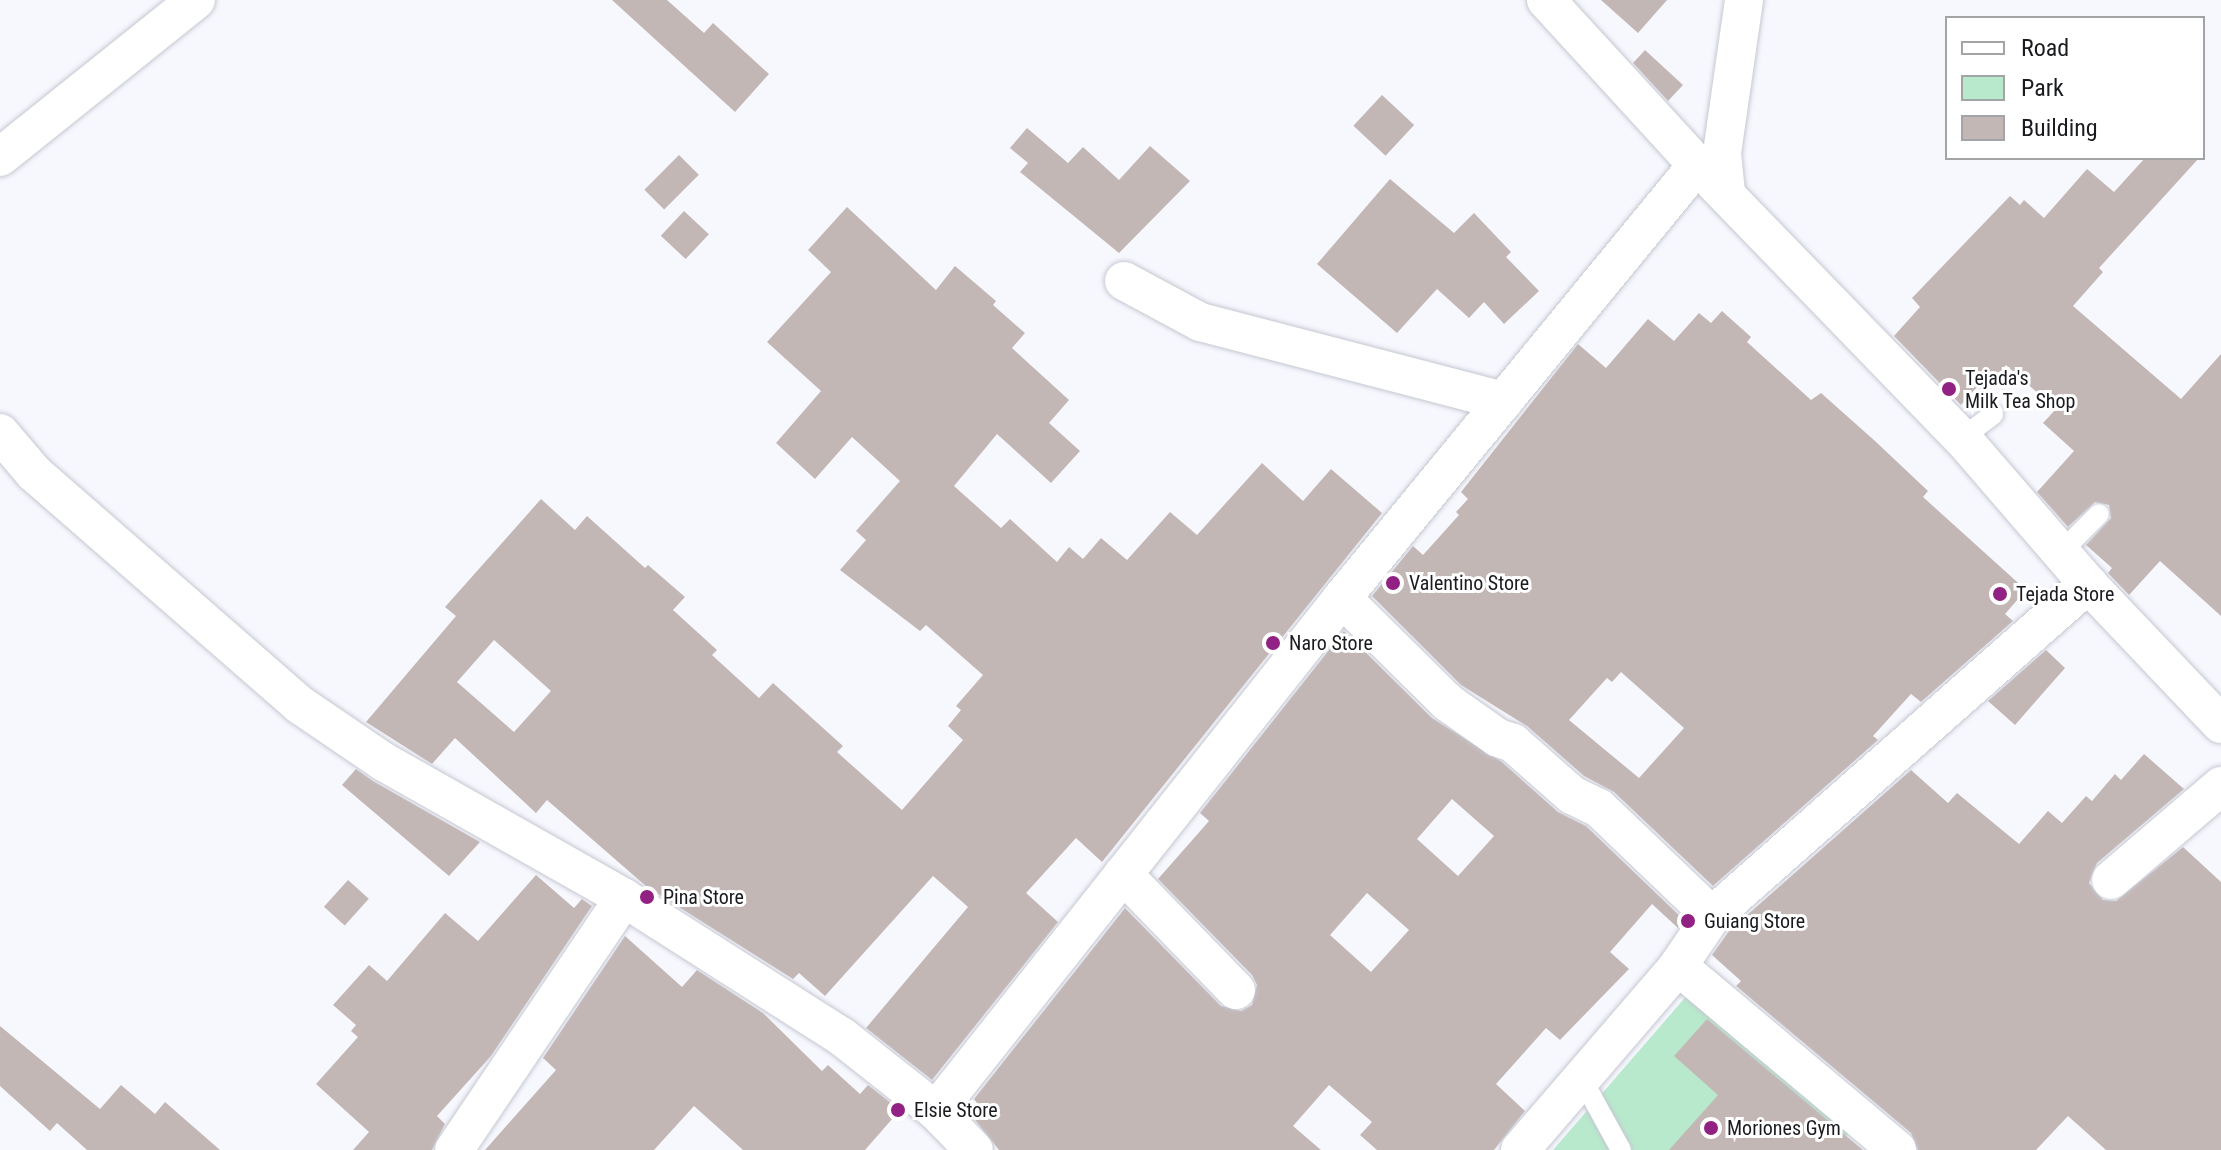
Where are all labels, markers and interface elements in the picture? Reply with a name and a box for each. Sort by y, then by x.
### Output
legend [1945,16,2205,160]
text: Road [2021,34,2069,62]
text: Park [2021,74,2064,102]
text: Building [2021,114,2098,142]
place label: Tejada's Milk Tea Shop [1965,366,2076,413]
marker: Tejada's Milk Tea Shop [1940,380,1958,398]
place label: Valentino Store [1409,571,1529,595]
marker: Valentino Store [1384,574,1402,592]
place label: Tejada Store [2016,582,2114,606]
marker: Tejada Store [1991,585,2009,603]
place label: Naro Store [1289,631,1373,655]
marker: Naro Store [1264,634,1282,652]
place label: Pina Store [663,885,744,909]
marker: Pina Store [638,888,656,906]
place label: Guiang Store [1704,909,1805,933]
marker: Guiang Store [1679,912,1697,930]
place label: Elsie Store [914,1098,998,1122]
marker: Elsie Store [889,1101,907,1119]
place label: Moriones Gym [1727,1116,1841,1140]
marker: Moriones Gym [1702,1119,1720,1137]

